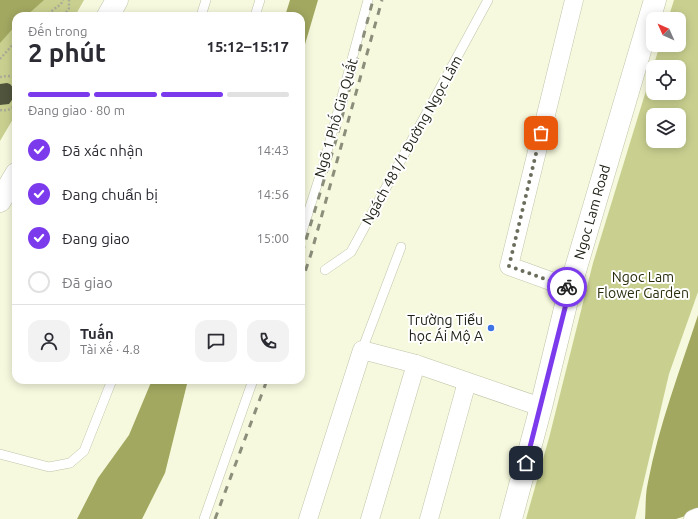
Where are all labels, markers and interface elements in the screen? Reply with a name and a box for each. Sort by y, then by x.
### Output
north arrow [646,12,686,52]
map controls [646,12,686,148]
text: Đến trong [28,24,87,38]
text: 2 phút [28,38,106,67]
text: 15:12–15:17 [206,38,289,55]
street label: Ngách 481/1 Đường Ngọc Lâm [359,53,465,227]
street label: Ngõ 1 Phố Gia Quất [309,56,361,179]
button: locate [646,60,686,100]
text: Đang giao · 80 m [28,103,125,117]
button: layers [646,108,686,148]
pin [524,116,558,150]
icon: bag [530,122,552,144]
icon: check [28,139,50,161]
text: Đã xác nhận [62,142,143,159]
text: 14:43 [256,143,289,157]
street label: Ngoc Lam Road [571,163,613,261]
icon: check [28,183,50,205]
text: Đang chuẩn bị [62,186,158,203]
text: 14:56 [256,187,289,201]
icon: check [28,227,50,249]
text: Đang giao [62,230,130,247]
text: 15:00 [256,231,289,245]
courier [547,267,587,307]
park label: Ngoc Lam Flower Garden [597,269,689,301]
text: Đã giao [62,274,113,291]
icon: bike [556,276,578,298]
place label: Trường Tiểu học Ái Mộ A [407,312,483,344]
button: person [28,320,70,362]
button: chat [195,320,237,362]
button: phone [247,320,289,362]
marker: Trường Tiểu học Ái Mộ A [486,323,496,333]
text: Tuấn [80,325,114,342]
text: Tài xế · 4.8 [80,342,140,356]
pin [509,446,543,480]
icon: home [515,452,537,474]

